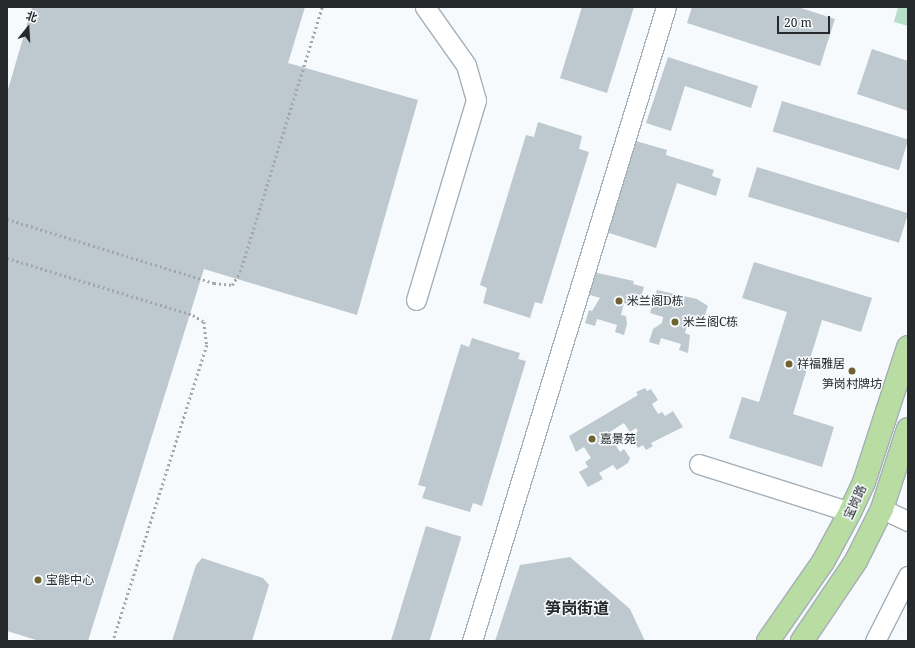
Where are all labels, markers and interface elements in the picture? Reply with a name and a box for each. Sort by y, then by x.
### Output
text: 北 [24,7,39,25]
north arrow [8,8,48,48]
scale bar [779,8,832,34]
text: 20 m [784,14,812,31]
place label: 米兰阁D栋 [627,294,684,308]
marker: 米兰阁D栋 [614,296,624,306]
place label: 米兰阁C栋 [683,315,738,329]
marker: 米兰阁C栋 [670,317,680,327]
place label: 祥福雅居 [797,357,845,371]
marker: 祥福雅居 [784,359,794,369]
marker: 笋岗村牌坊 [847,366,857,376]
place label: 笋岗村牌坊 [822,377,882,391]
place label: 嘉景苑 [600,432,636,446]
marker: 嘉景苑 [587,434,597,444]
street label: 宝岗路 [841,483,869,521]
place label: 宝能中心 [46,573,94,587]
marker: 宝能中心 [33,575,43,585]
district label: 笋岗街道 [545,598,609,618]

